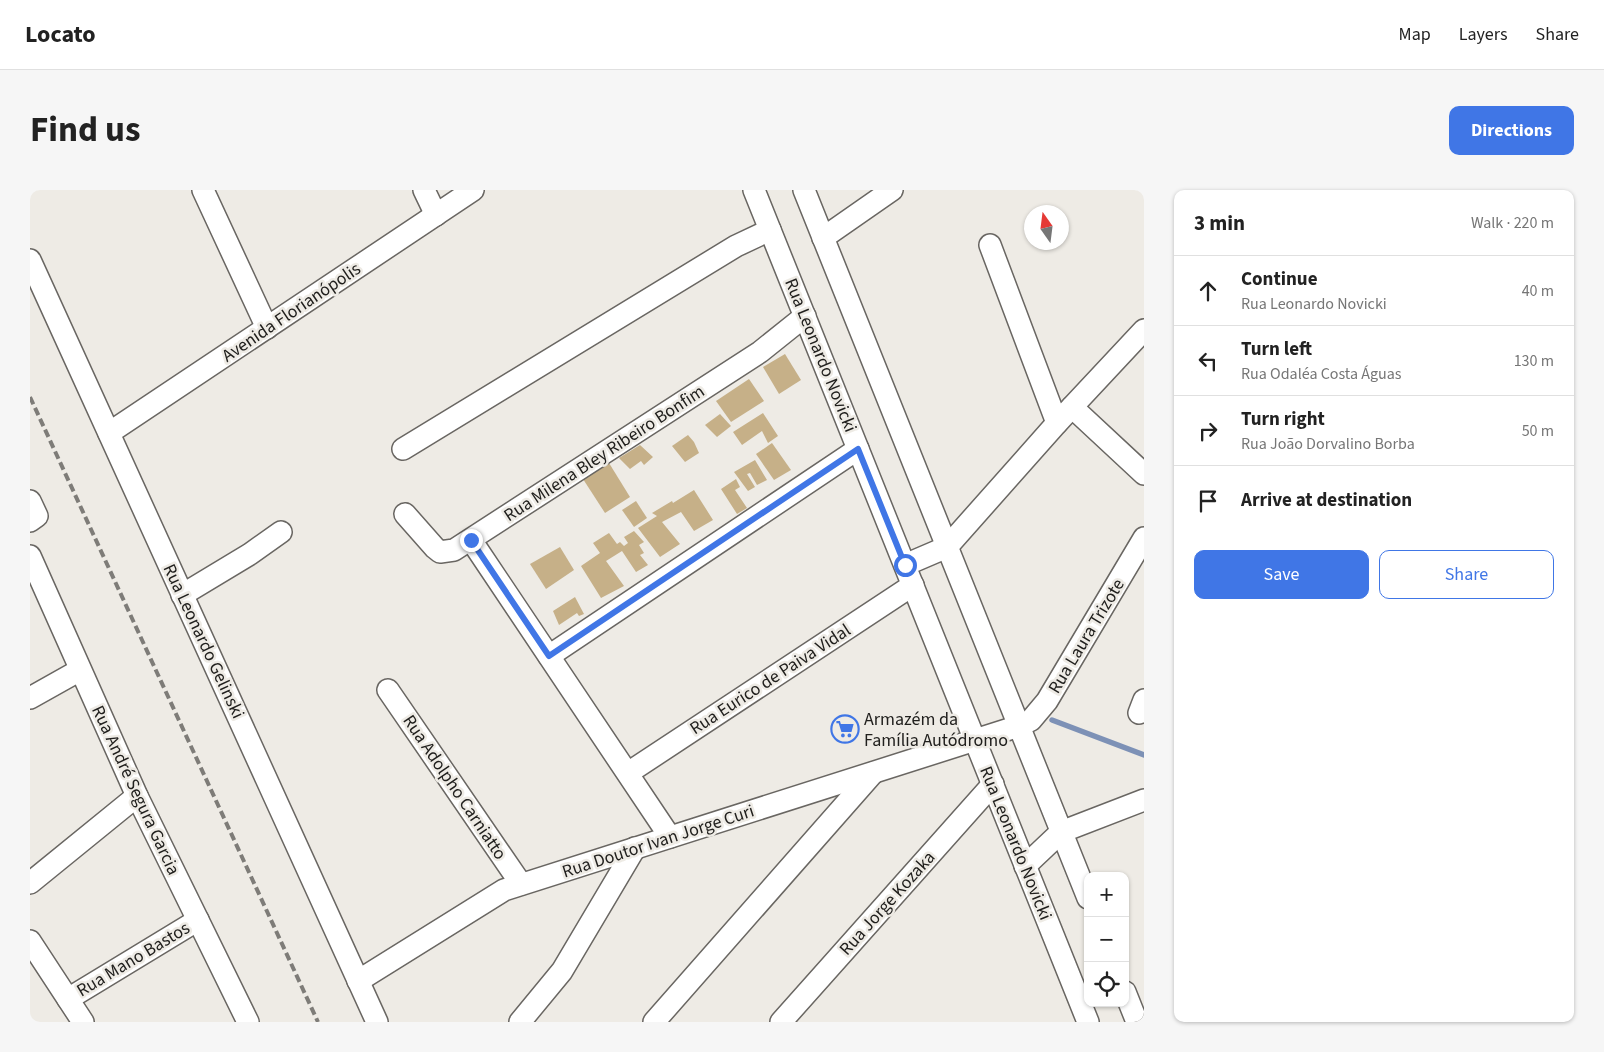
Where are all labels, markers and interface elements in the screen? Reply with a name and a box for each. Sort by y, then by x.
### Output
text: Locato [25,17,96,52]
text: Map [1399,22,1431,47]
text: Layers [1459,22,1508,47]
text: Share [1536,22,1579,47]
text: Find us [30,105,140,155]
button: Directions [1449,106,1574,155]
north arrow [1024,205,1069,250]
text: 3 min [1194,208,1245,238]
text: Walk · 220 m [1471,212,1554,234]
street label: Avenida Florianópolis [217,257,366,368]
text: Continue [1241,266,1318,293]
street label: Rua Leonardo Novicki [778,274,863,436]
icon: ahead [1194,277,1222,305]
text: 40 m [1522,280,1554,302]
text: Rua Leonardo Novicki [1241,293,1387,315]
text: Turn left [1241,336,1312,363]
icon: left [1194,347,1222,375]
text: 130 m [1514,350,1554,372]
text: Rua Odaléa Costa Águas [1241,363,1401,385]
street label: Rua Milena Bley Ribeiro Bonfim [499,379,709,528]
text: Turn right [1241,406,1325,433]
icon: right [1194,417,1222,445]
text: 50 m [1522,420,1554,442]
text: Rua João Dorvalino Borba [1241,433,1415,455]
icon: arrive [1194,487,1222,515]
text: Arrive at destination [1241,487,1412,514]
route end [460,529,483,552]
button: Save [1194,550,1369,599]
button: Share [1379,550,1554,599]
route start [894,554,917,577]
street label: Rua Leonardo Gelinski [157,560,250,723]
street label: Rua Laura Trizote [1042,574,1131,698]
street label: Rua Eurico de Paiva Vidal [685,618,856,741]
street label: Rua André Segura Garcia [85,701,186,879]
place label: Armazém da Família Autódromo [864,707,1008,753]
street label: Rua Adolpho Carniatto [397,710,512,865]
supermarket icon: Armazém da Família Autódromo [830,714,860,744]
street label: Rua Leonardo Novicki [973,762,1058,924]
street label: Rua Doutor Ivan Jorge Curi [559,799,757,884]
street label: Rua Jorge Kozaka [834,846,941,961]
map controls [1084,872,1129,1007]
button: + [1084,872,1129,917]
street label: Rua Mano Bastos [72,916,195,1003]
button: − [1084,917,1129,962]
button: locate [1084,962,1129,1007]

